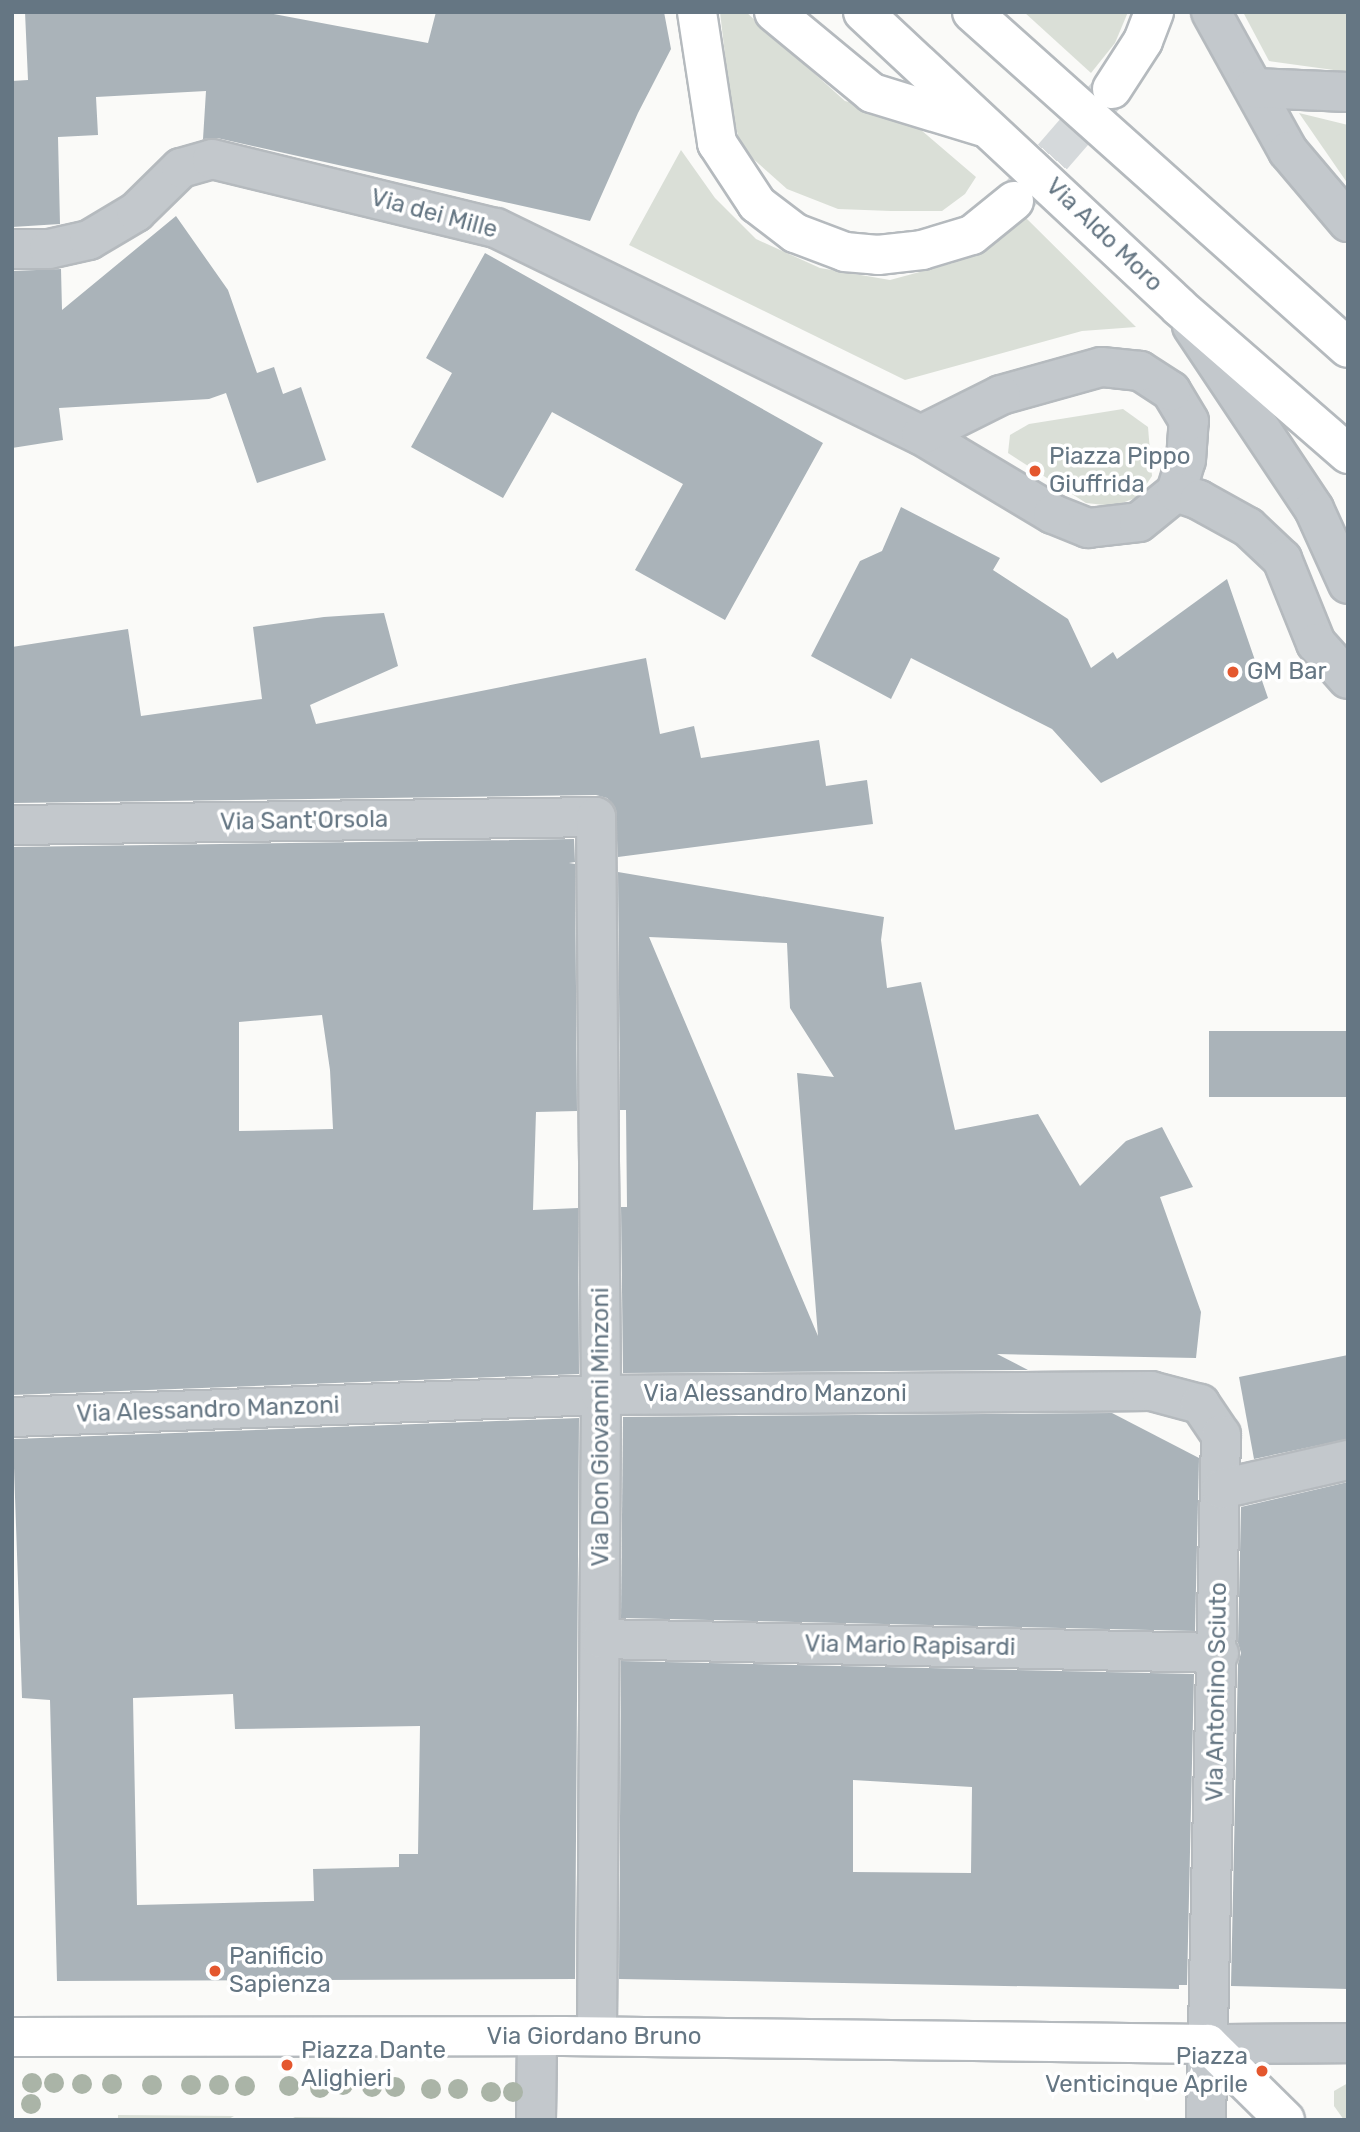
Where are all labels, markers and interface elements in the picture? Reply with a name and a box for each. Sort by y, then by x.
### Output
street label: Via Aldo Moro [1039,172,1169,298]
street label: Via dei Mille [368,183,500,245]
place label: Piazza Pippo Giuffrida [1049,443,1191,499]
marker: Piazza Pippo Giuffrida [1027,463,1043,479]
place label: GM Bar [1247,658,1327,686]
marker: GM Bar [1225,664,1241,680]
street label: Via Sant'Orsola [220,805,388,837]
street label: Via Don Giovanni Minzoni [587,1287,615,1567]
street label: Via Alessandro Manzoni [643,1380,907,1408]
street label: Via Alessandro Manzoni [76,1391,340,1429]
street label: Via Antonino Sciuto [1201,1582,1233,1802]
street label: Via Mario Rapisardi [804,1630,1016,1662]
place label: Panificio Sapienza [229,1943,331,1999]
marker: Panificio Sapienza [207,1963,223,1979]
street label: Via Giordano Bruno [486,2023,702,2051]
place label: Piazza Dante Alighieri [301,2037,446,2093]
place label: Piazza Venticinque Aprile [1044,2043,1248,2099]
marker: Piazza Dante Alighieri [279,2057,295,2073]
marker: Piazza Venticinque Aprile [1254,2063,1270,2079]

